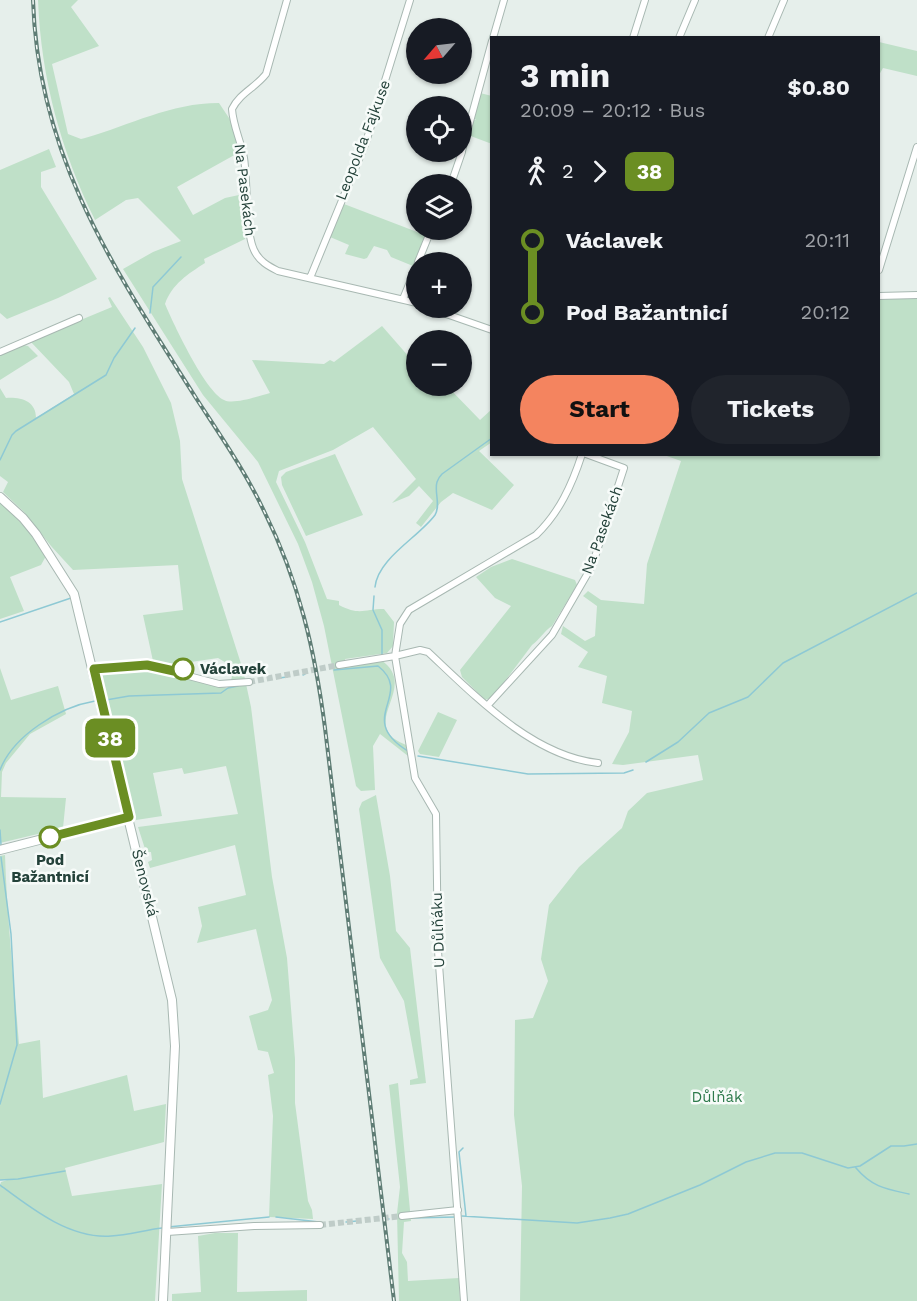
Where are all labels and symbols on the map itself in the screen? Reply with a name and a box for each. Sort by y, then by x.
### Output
north arrow [406,18,472,84]
street label: Leopolda Fajkuse [332,77,394,203]
street label: Na Pasekách [230,143,260,237]
street label: Na Pasekách [578,483,626,577]
marker: Václavek [172,658,194,680]
place label: Václavek [200,660,267,678]
line badge: 38 [83,718,137,758]
marker: Pod Bažantnicí [39,826,61,848]
street label: Šenovská [128,847,163,919]
place label: Pod Bažantnicí [11,851,89,886]
street label: U Důlňáku [428,892,448,968]
park label: Důlňák [692,1088,743,1106]

